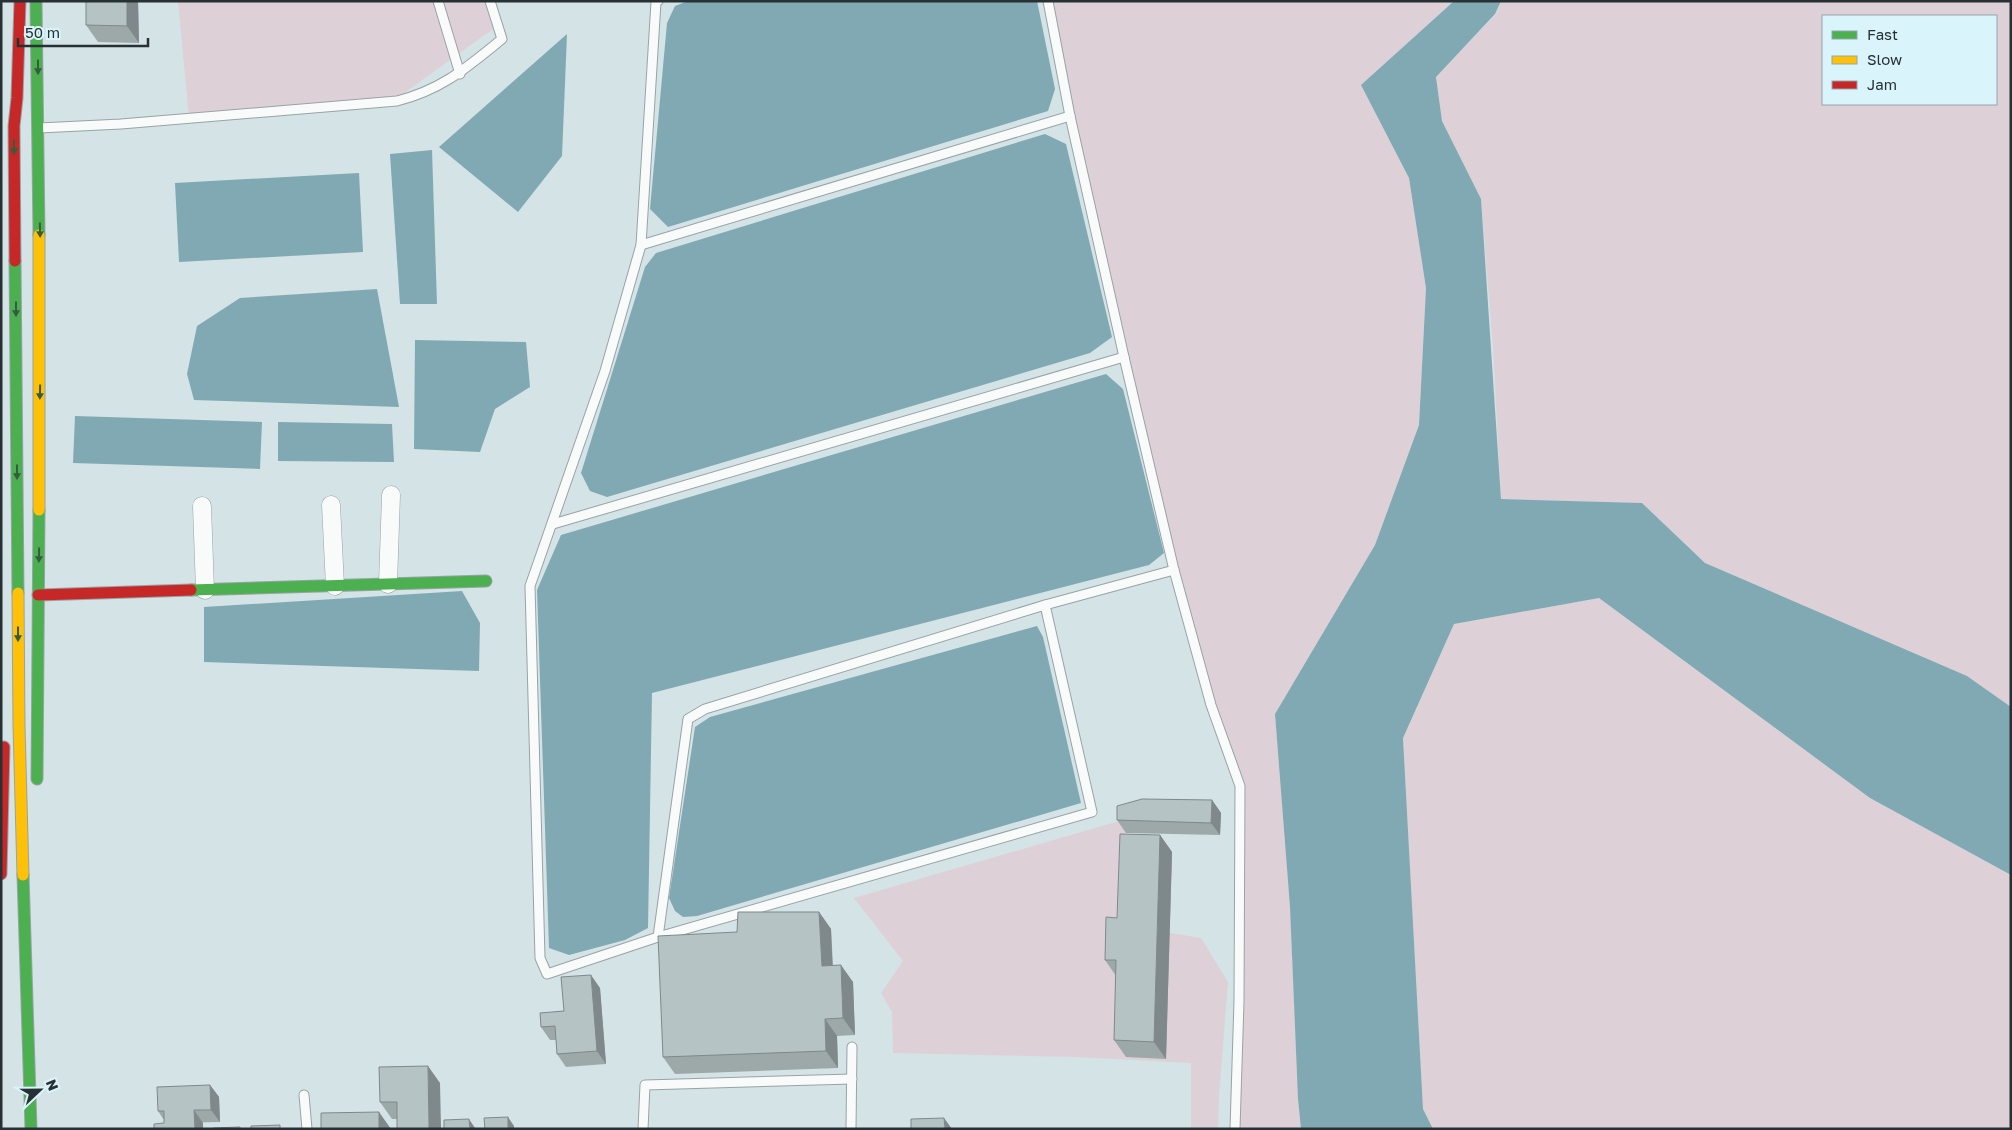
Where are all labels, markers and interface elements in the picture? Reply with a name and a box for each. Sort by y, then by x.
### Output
scale bar [18,15,148,47]
legend [1822,15,1997,105]
text: 50 m [25,23,60,41]
text: Fast [1867,25,1898,43]
text: Slow [1867,50,1902,68]
one-way arrow [34,60,42,76]
text: Jam [1867,75,1897,93]
one-way arrow [10,139,18,155]
one-way arrow [36,222,44,238]
one-way arrow [12,301,20,317]
one-way arrow [36,385,44,401]
one-way arrow [13,464,21,480]
one-way arrow [34,547,42,563]
one-way arrow [14,626,22,642]
north arrow [15,1065,65,1115]
text: N [43,1077,62,1093]

